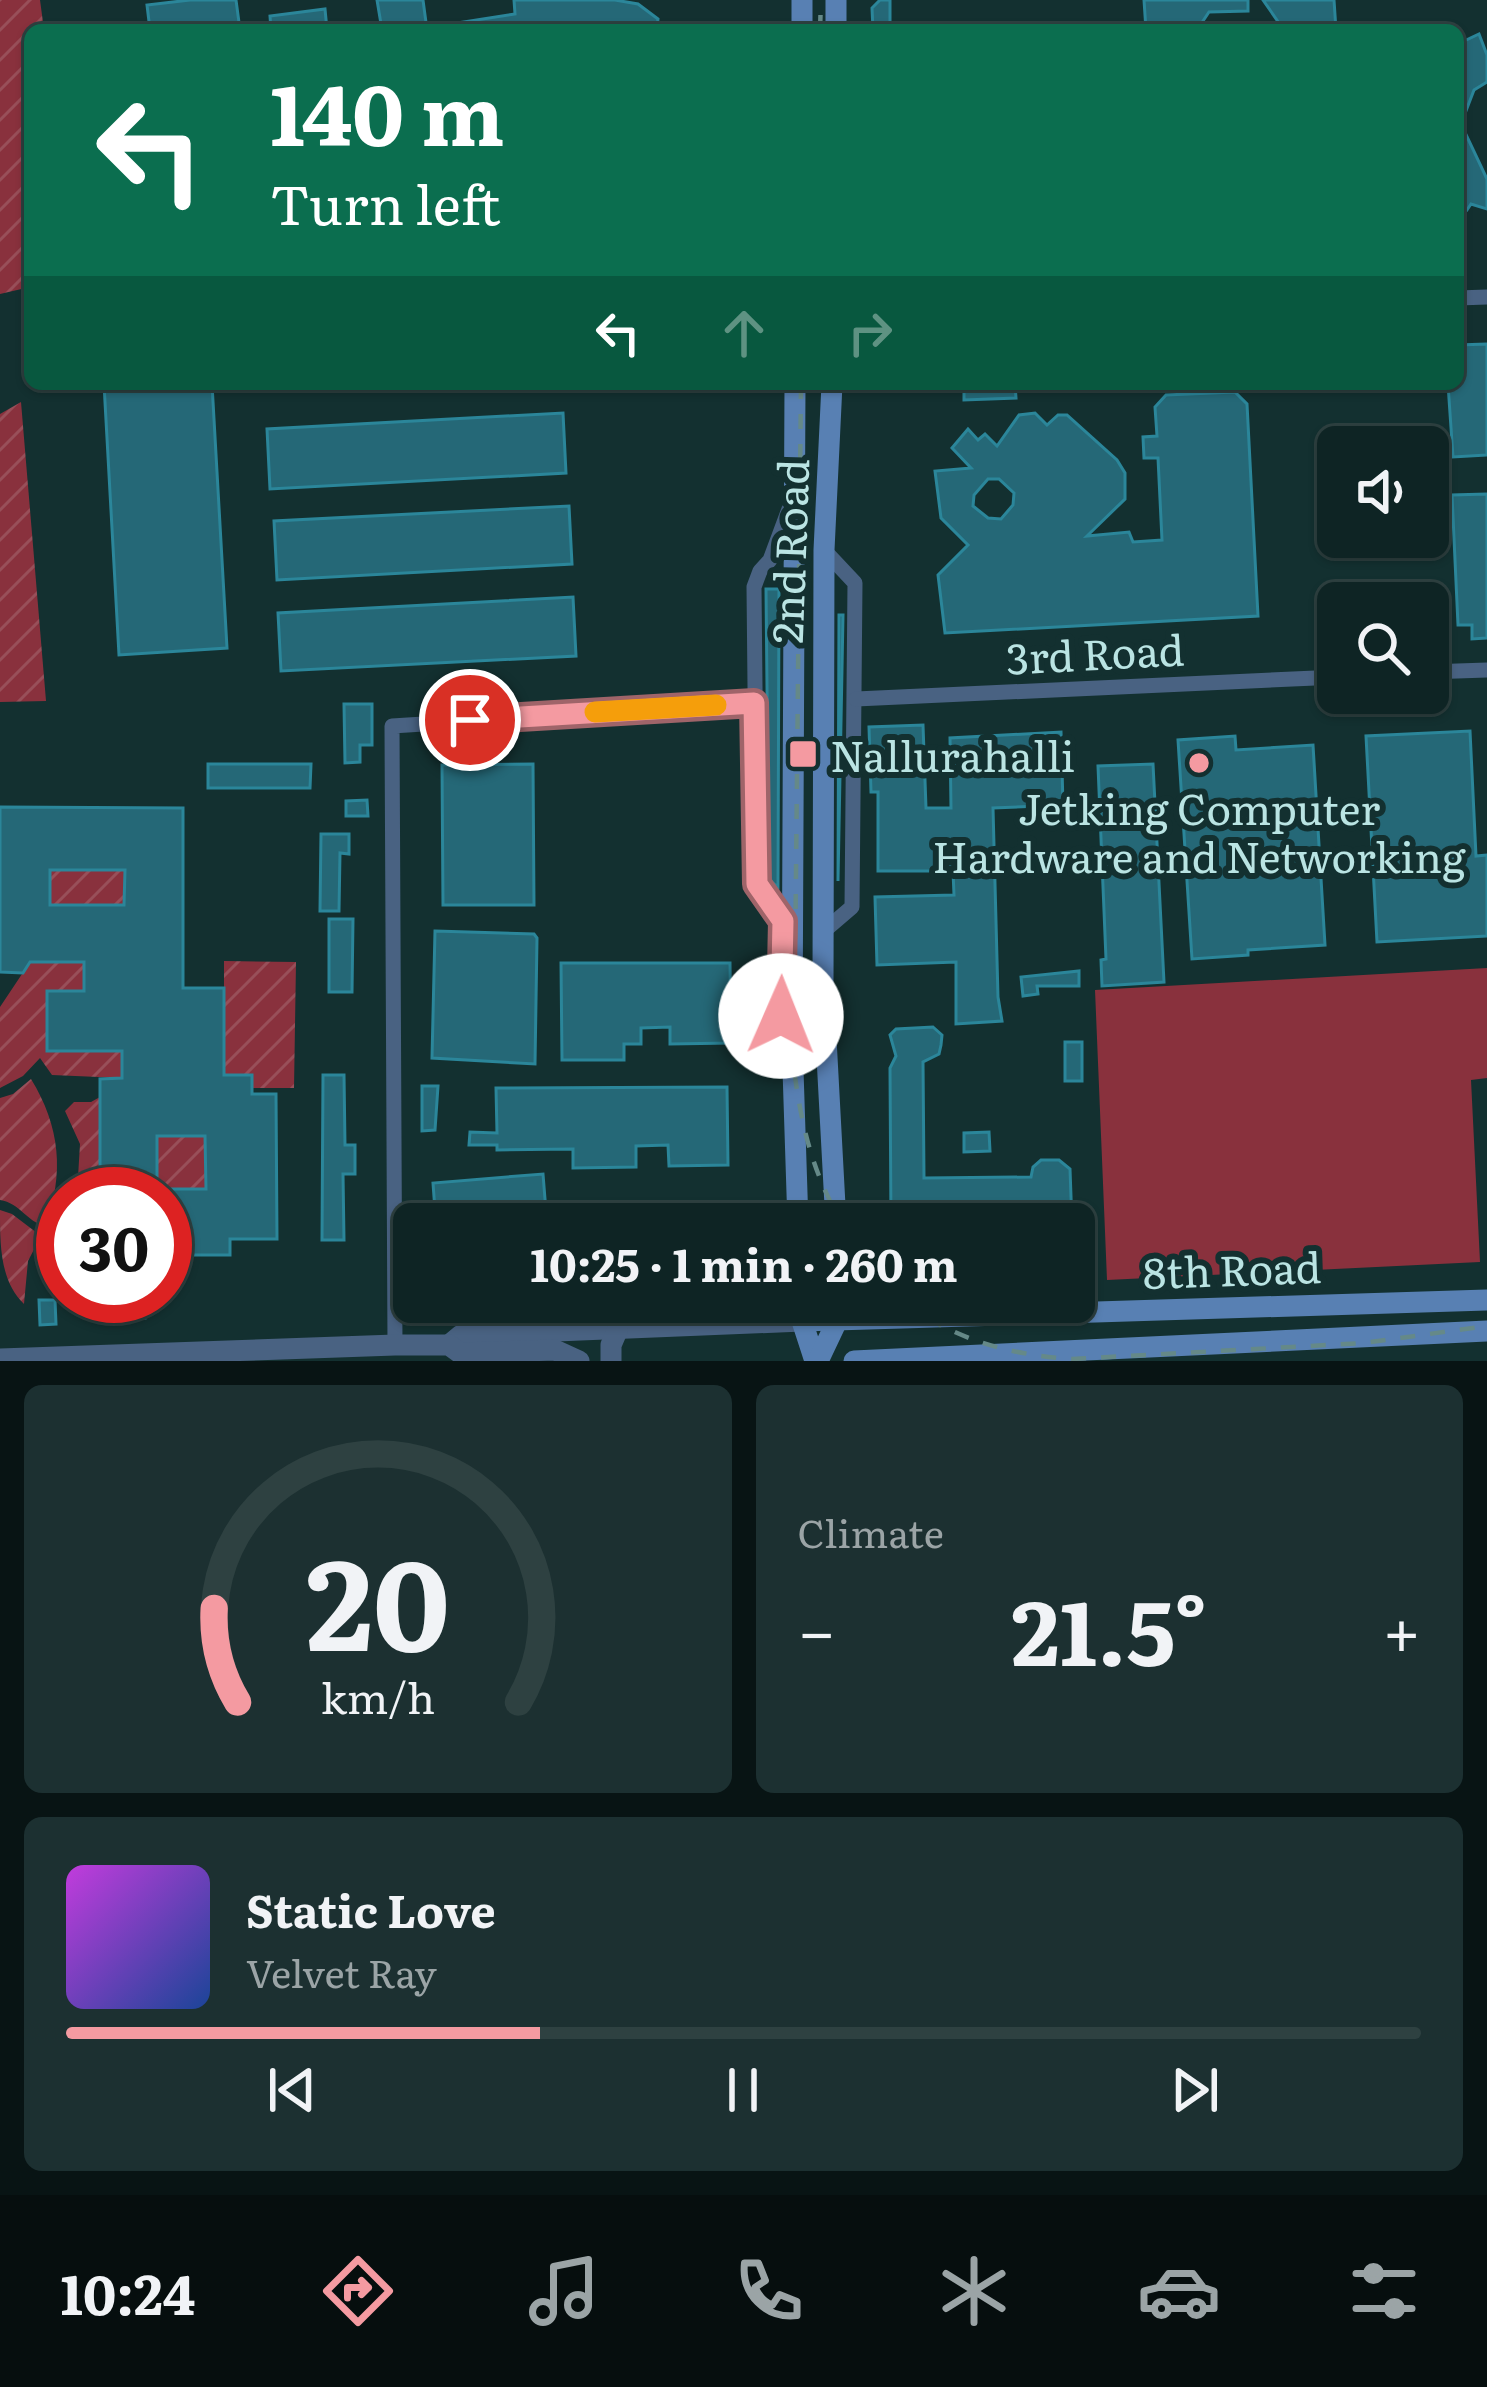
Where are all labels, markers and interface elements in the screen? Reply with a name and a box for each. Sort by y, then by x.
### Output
text: 140 m [270,47,505,172]
icon: left [72,72,228,228]
text: Turn left [270,161,501,242]
icon: left [585,300,651,366]
icon: ahead [711,300,777,366]
icon: right [837,300,903,366]
map controls [1317,426,1449,714]
button: sound [1317,426,1449,558]
street label: 2nd Road [754,458,822,644]
button: search [1317,582,1449,714]
street label: 3rd Road [1004,616,1186,688]
pin [419,669,521,771]
icon: arrive [437,687,503,753]
place label: Nallurahalli [830,723,1075,785]
marker: Nallurahalli [787,738,819,770]
marker: Jetking Computer Hardware and Networking [1186,750,1212,776]
place label: Jetking Computer Hardware and Networking [932,776,1466,886]
position arrow [718,953,844,1079]
speed limit sign: 30 [36,1167,192,1323]
text: 10:25 · 1 min · 260 m [530,1229,958,1296]
street label: 8th Road [1142,1234,1322,1302]
text: Climate [798,1502,944,1560]
text: 20 [306,1504,450,1689]
text: 21.5° [1011,1560,1207,1694]
text: − [798,1578,836,1676]
text: + [1383,1578,1421,1676]
text: km/h [321,1664,435,1727]
text: Static Love [246,1875,496,1942]
text: Velvet Ray [246,1942,437,2000]
icon: previous [259,2057,325,2123]
icon: pause [710,2057,776,2123]
icon: next [1162,2057,1228,2123]
icon: directions [316,2249,400,2333]
icon: music [522,2249,606,2333]
icon: phone [727,2249,811,2333]
icon: climate [932,2249,1016,2333]
icon: car [1137,2249,1221,2333]
icon: filters [1342,2249,1426,2333]
text: 10:24 [61,2251,195,2332]

